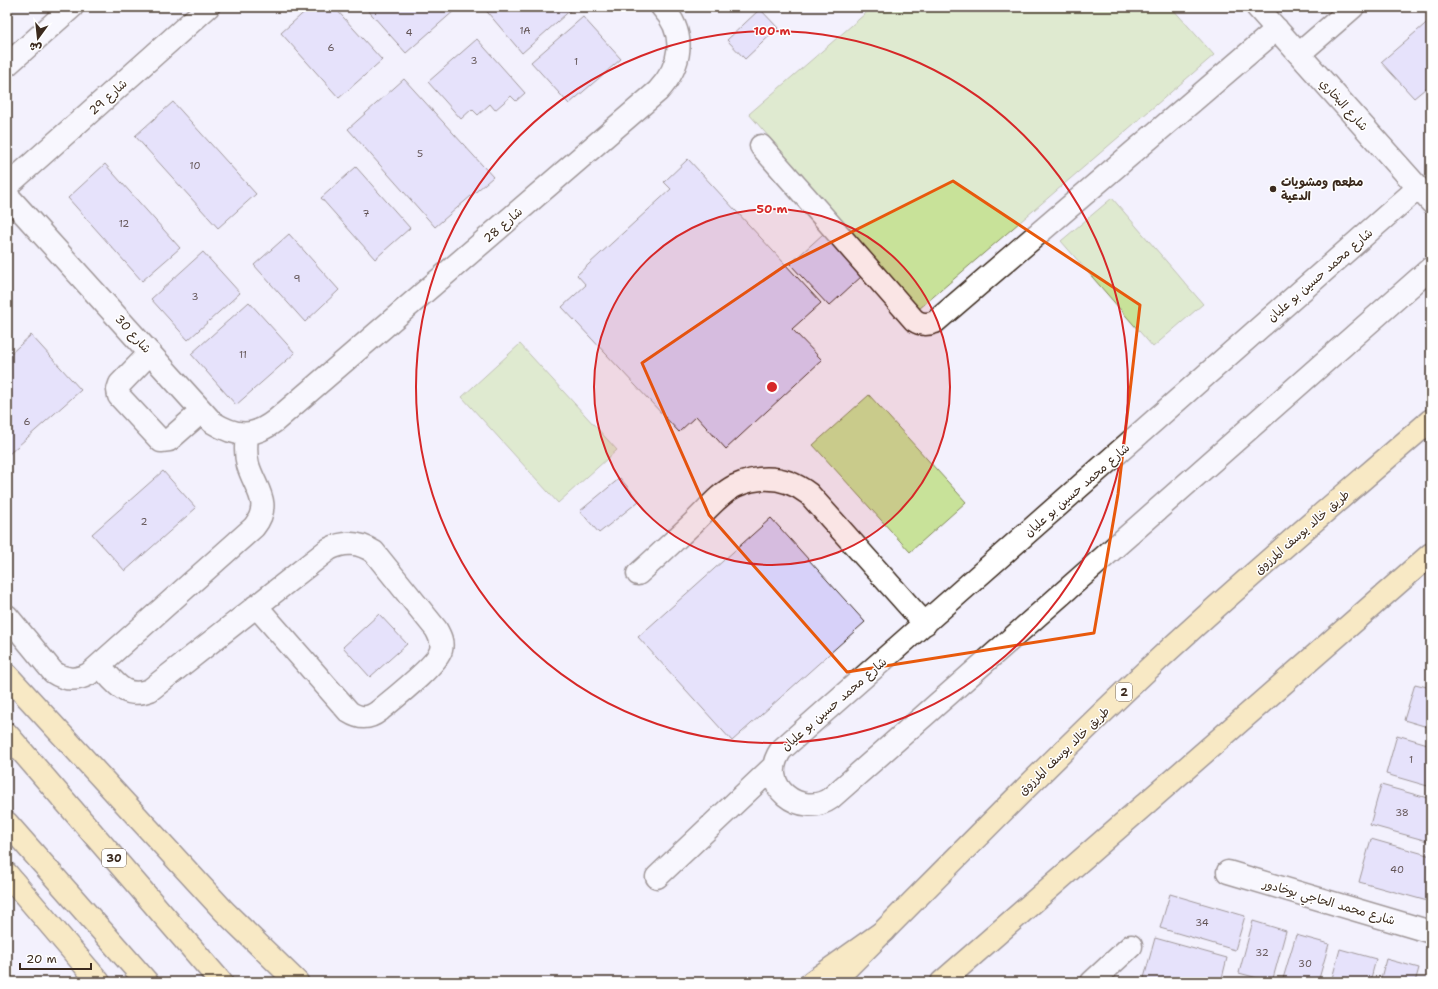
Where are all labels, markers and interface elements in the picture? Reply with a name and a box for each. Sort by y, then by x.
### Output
north arrow [18,18,58,58]
text: 100 m [754,23,791,39]
house number: 1A [519,24,531,37]
house number: 4 [406,26,413,39]
text: ش [28,38,43,56]
house number: 6 [328,41,335,54]
house number: 3 [471,54,478,67]
house number: 1 [574,55,578,68]
street label: شارع 29 [85,76,131,119]
street label: شارع البخاري [1316,76,1372,135]
house number: 5 [417,147,423,160]
house number: 10 [190,159,200,172]
place label: مطعم ومشويات الدعية [1281,174,1363,204]
marker: مطعم ومشويات الدعية [1268,184,1278,194]
text: 50 m [757,201,788,217]
street label: شارع 28 [480,204,526,247]
house number: 7 [363,207,370,220]
house number: 12 [119,217,129,230]
street label: شارع محمد حسين بو عليان [1264,225,1377,326]
house number: 9 [294,272,301,285]
house number: 3 [192,290,199,303]
street label: شارع 30 [111,311,155,357]
house number: 11 [239,348,247,361]
centre of rings [765,380,779,394]
house number: 6 [24,415,31,428]
street label: شارع محمد حسين بو عليان [1021,440,1134,541]
street label: طريق خالد يوسف المرزوق [1251,486,1353,578]
house number: 2 [141,515,148,528]
street label: شارع محمد حسين بو عليان [778,654,891,755]
road number: 2 [1116,683,1132,701]
street label: طريق خالد يوسف المرزوق [1015,703,1113,799]
house number: 1 [1409,753,1413,766]
house number: 38 [1395,806,1409,819]
road number: 30 [102,849,126,867]
house number: 40 [1390,863,1404,876]
street label: شارع محمد الحاجي بوخادور [1259,875,1397,931]
house number: 34 [1195,916,1209,929]
scale bar [20,945,91,971]
house number: 32 [1255,946,1269,959]
text: 20 m [26,951,57,967]
house number: 30 [1298,957,1312,970]

